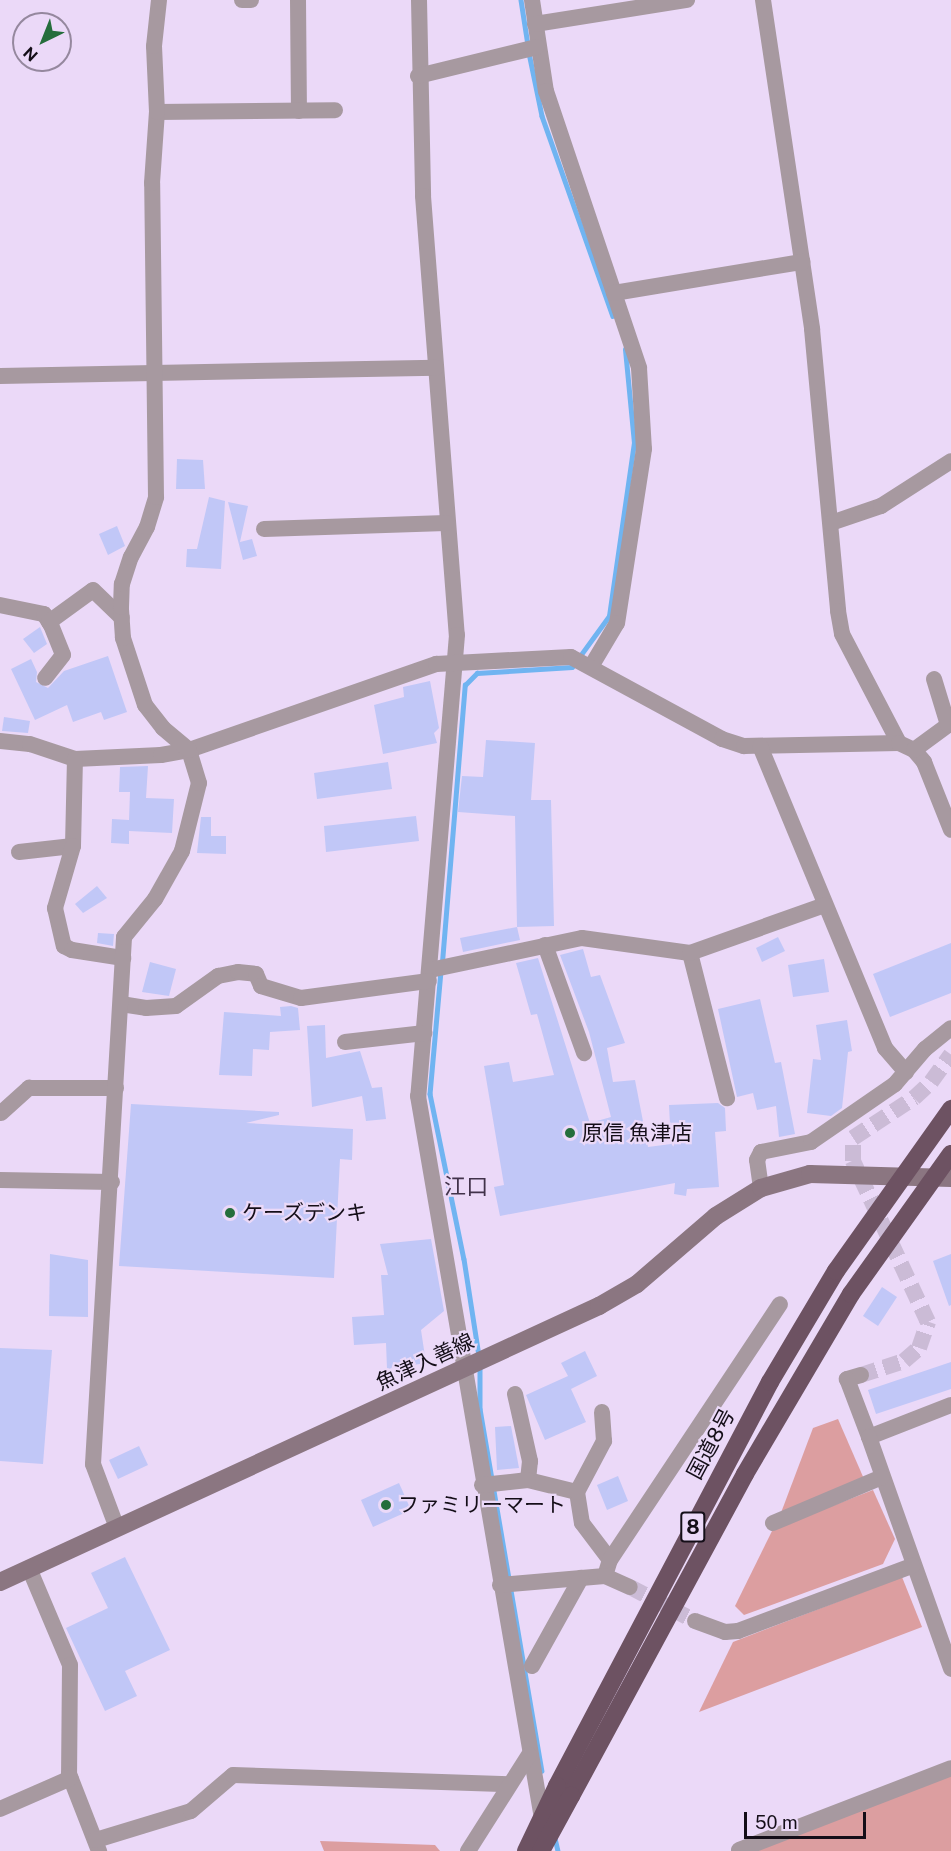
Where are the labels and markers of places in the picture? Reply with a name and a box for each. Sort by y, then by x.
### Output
place label: 原信 魚津店 [582,1120,692,1146]
marker: 原信 魚津店 [563,1126,577,1140]
place label: ケーズデンキ [242,1200,368,1226]
marker: ケーズデンキ [223,1206,237,1220]
place label: ファミリーマート [398,1492,566,1518]
marker: ファミリーマート [379,1498,393,1512]

